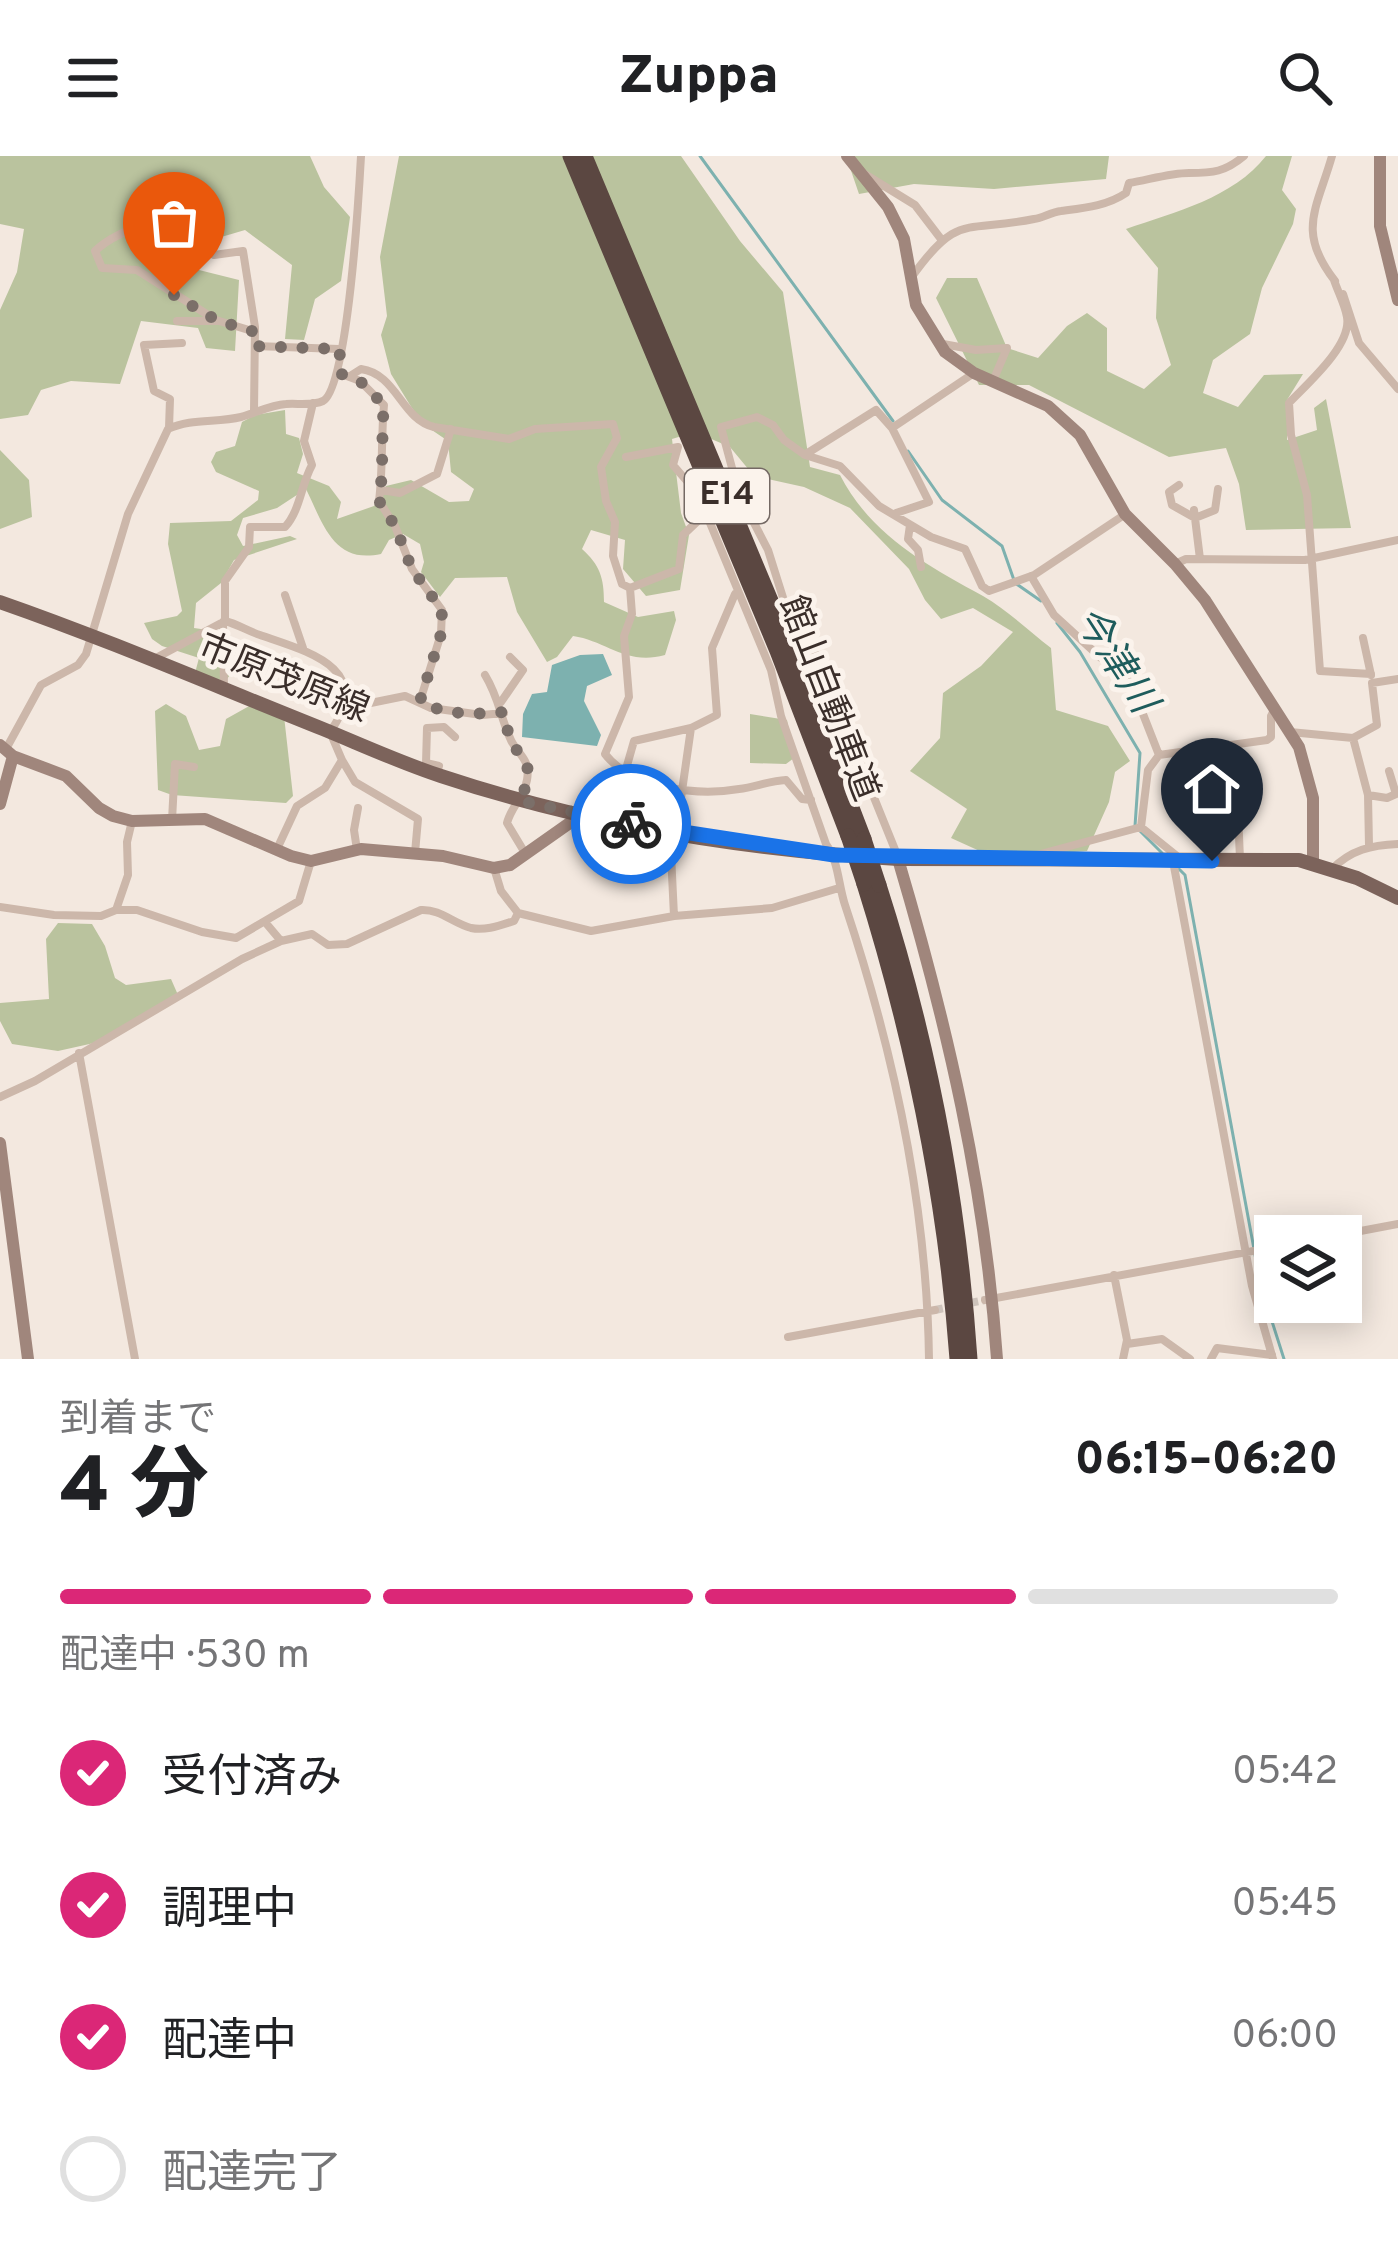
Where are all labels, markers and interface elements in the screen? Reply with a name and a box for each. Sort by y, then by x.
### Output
text: Zuppa [619,44,779,113]
icon: menu [60,45,126,111]
icon: search [1272,45,1338,111]
pin [123,172,225,295]
icon: bag [141,190,207,256]
road number: E14 [685,469,769,523]
street label: 館山自動車道 [767,590,887,808]
water label: 今津川 [1061,599,1168,727]
street label: 市原茂原線 [191,625,375,735]
pin [1161,738,1263,861]
icon: home [1179,756,1245,822]
courier [571,764,691,884]
icon: bike [598,791,664,857]
map controls [1254,1215,1362,1323]
button: layers [1254,1215,1362,1323]
text: 到着まで [60,1397,216,1446]
text: 06:15–06:20 [1075,1433,1338,1490]
text: 4 分 [60,1441,209,1540]
text: 配達中 · 530 m [60,1633,310,1682]
icon: check [60,1740,126,1806]
text: 05:42 [1232,1749,1338,1798]
text: 受付済み [162,1751,342,1808]
icon: check [60,1872,126,1938]
text: 05:45 [1232,1881,1338,1930]
text: 調理中 [162,1883,297,1940]
icon: check [60,2004,126,2070]
text: 06:00 [1231,2013,1338,2062]
text: 配達中 [162,2015,297,2072]
text: 配達完了 [162,2147,342,2204]

